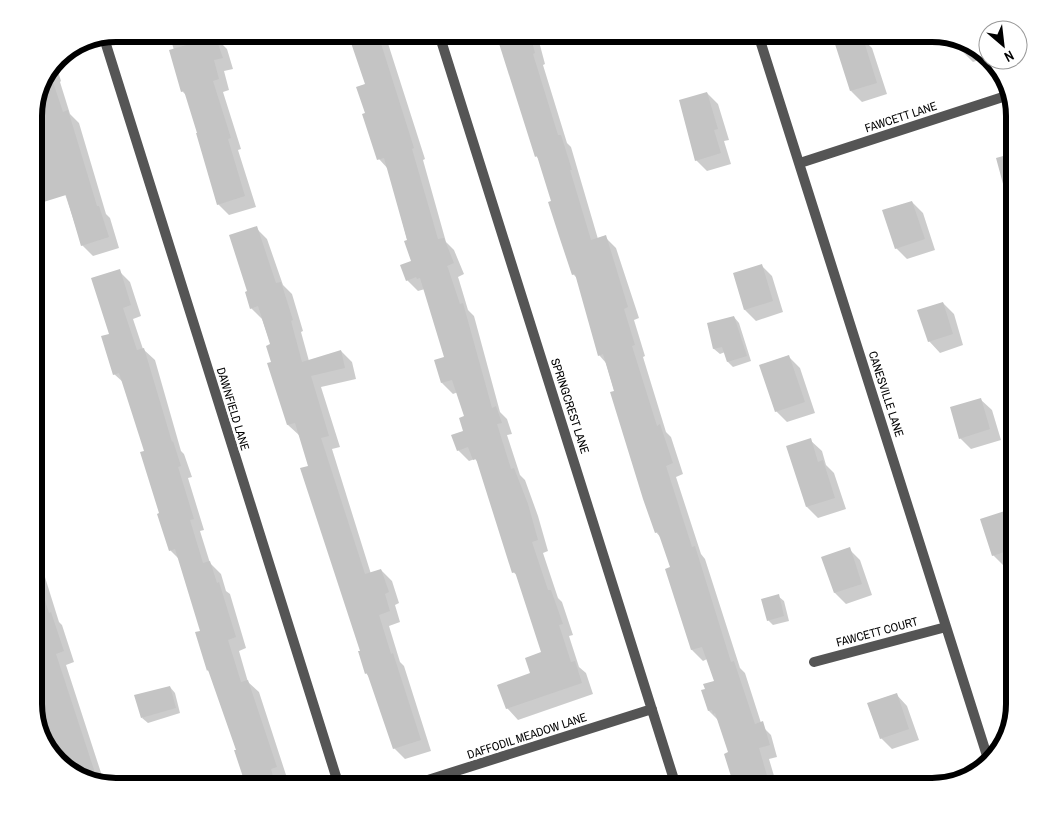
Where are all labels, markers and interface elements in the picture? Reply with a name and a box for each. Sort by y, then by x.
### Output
north arrow [978,20,1028,70]
text: N [1001,47,1017,66]
street label: FAWCETT LANE [863,98,939,136]
street label: CANESVILLE LANE [865,349,907,439]
street label: SPRINGCREST LANE [547,356,593,456]
street label: DAWNFIELD LANE [213,366,253,452]
street label: FAWCETT COURT [834,613,920,651]
street label: DAFFODIL MEADOW LANE [465,709,589,763]

